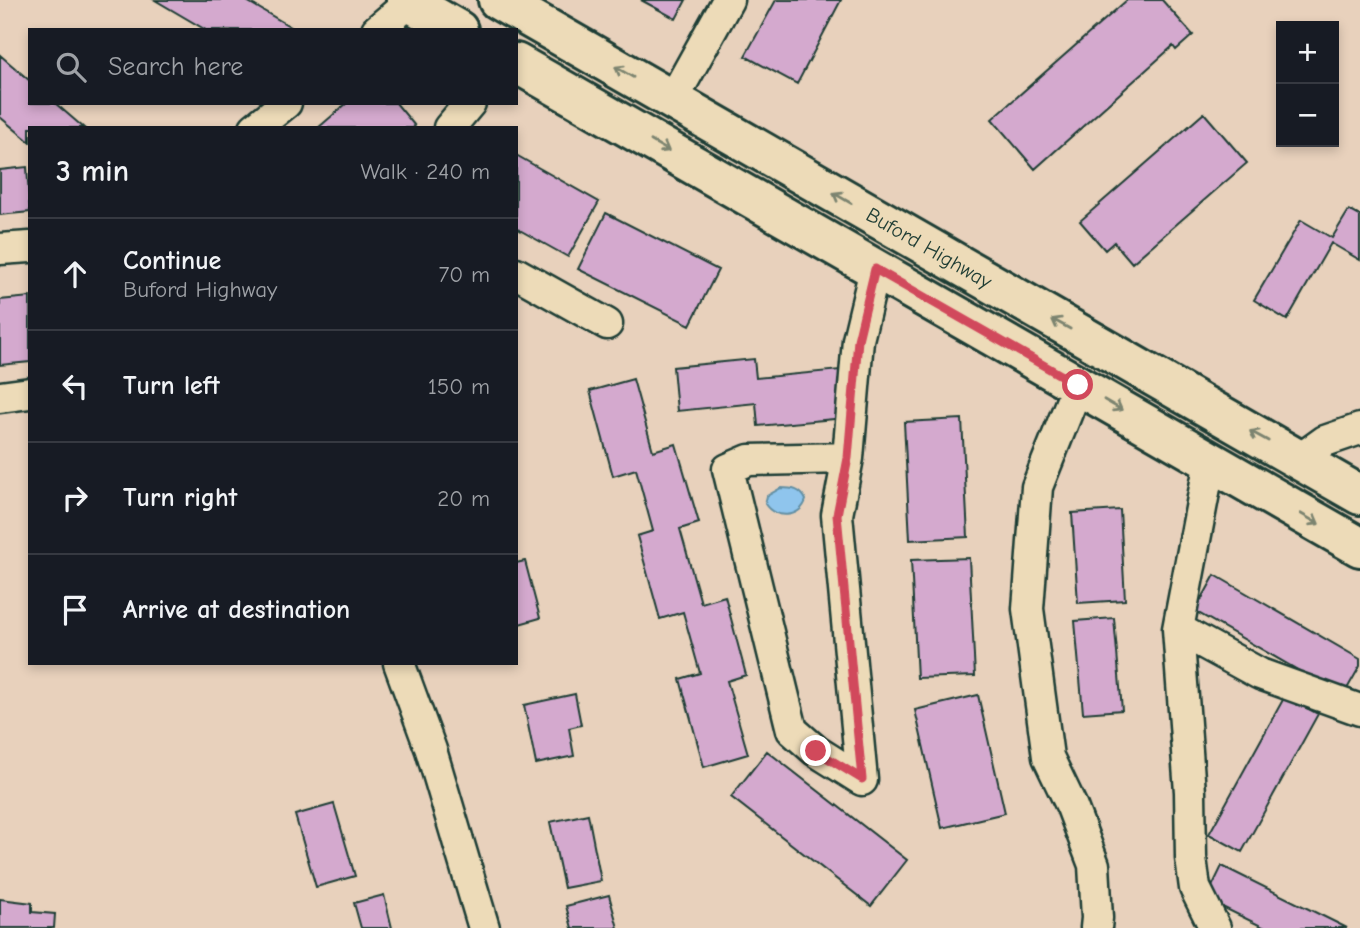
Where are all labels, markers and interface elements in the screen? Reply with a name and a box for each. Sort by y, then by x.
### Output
map controls [1276,21,1339,147]
button: + [1276,21,1339,84]
search box [28,28,518,105]
icon: search [52,48,90,86]
text: Search here [108,52,243,82]
one-way arrow [615,65,635,79]
button: − [1276,84,1339,147]
one-way arrow [650,139,670,153]
text: 3 min [56,154,129,189]
text: Walk · 240 m [360,158,490,185]
one-way arrow [833,191,853,205]
street label: Buford Highway [862,202,997,294]
text: Continue [123,246,221,276]
icon: ahead [56,255,94,293]
text: 70 m [438,261,490,288]
text: Buford Highway [123,276,277,303]
one-way arrow [1051,317,1071,331]
icon: left [56,367,94,405]
route start [1062,369,1093,400]
text: Turn left [123,371,220,401]
text: 150 m [428,373,490,400]
one-way arrow [1102,399,1122,413]
one-way arrow [1249,429,1269,443]
icon: right [56,479,94,517]
text: Turn right [123,483,237,513]
text: 20 m [437,485,490,512]
one-way arrow [1299,513,1320,526]
icon: arrive [56,591,94,629]
text: Arrive at destination [123,595,350,625]
route end [800,735,831,766]

